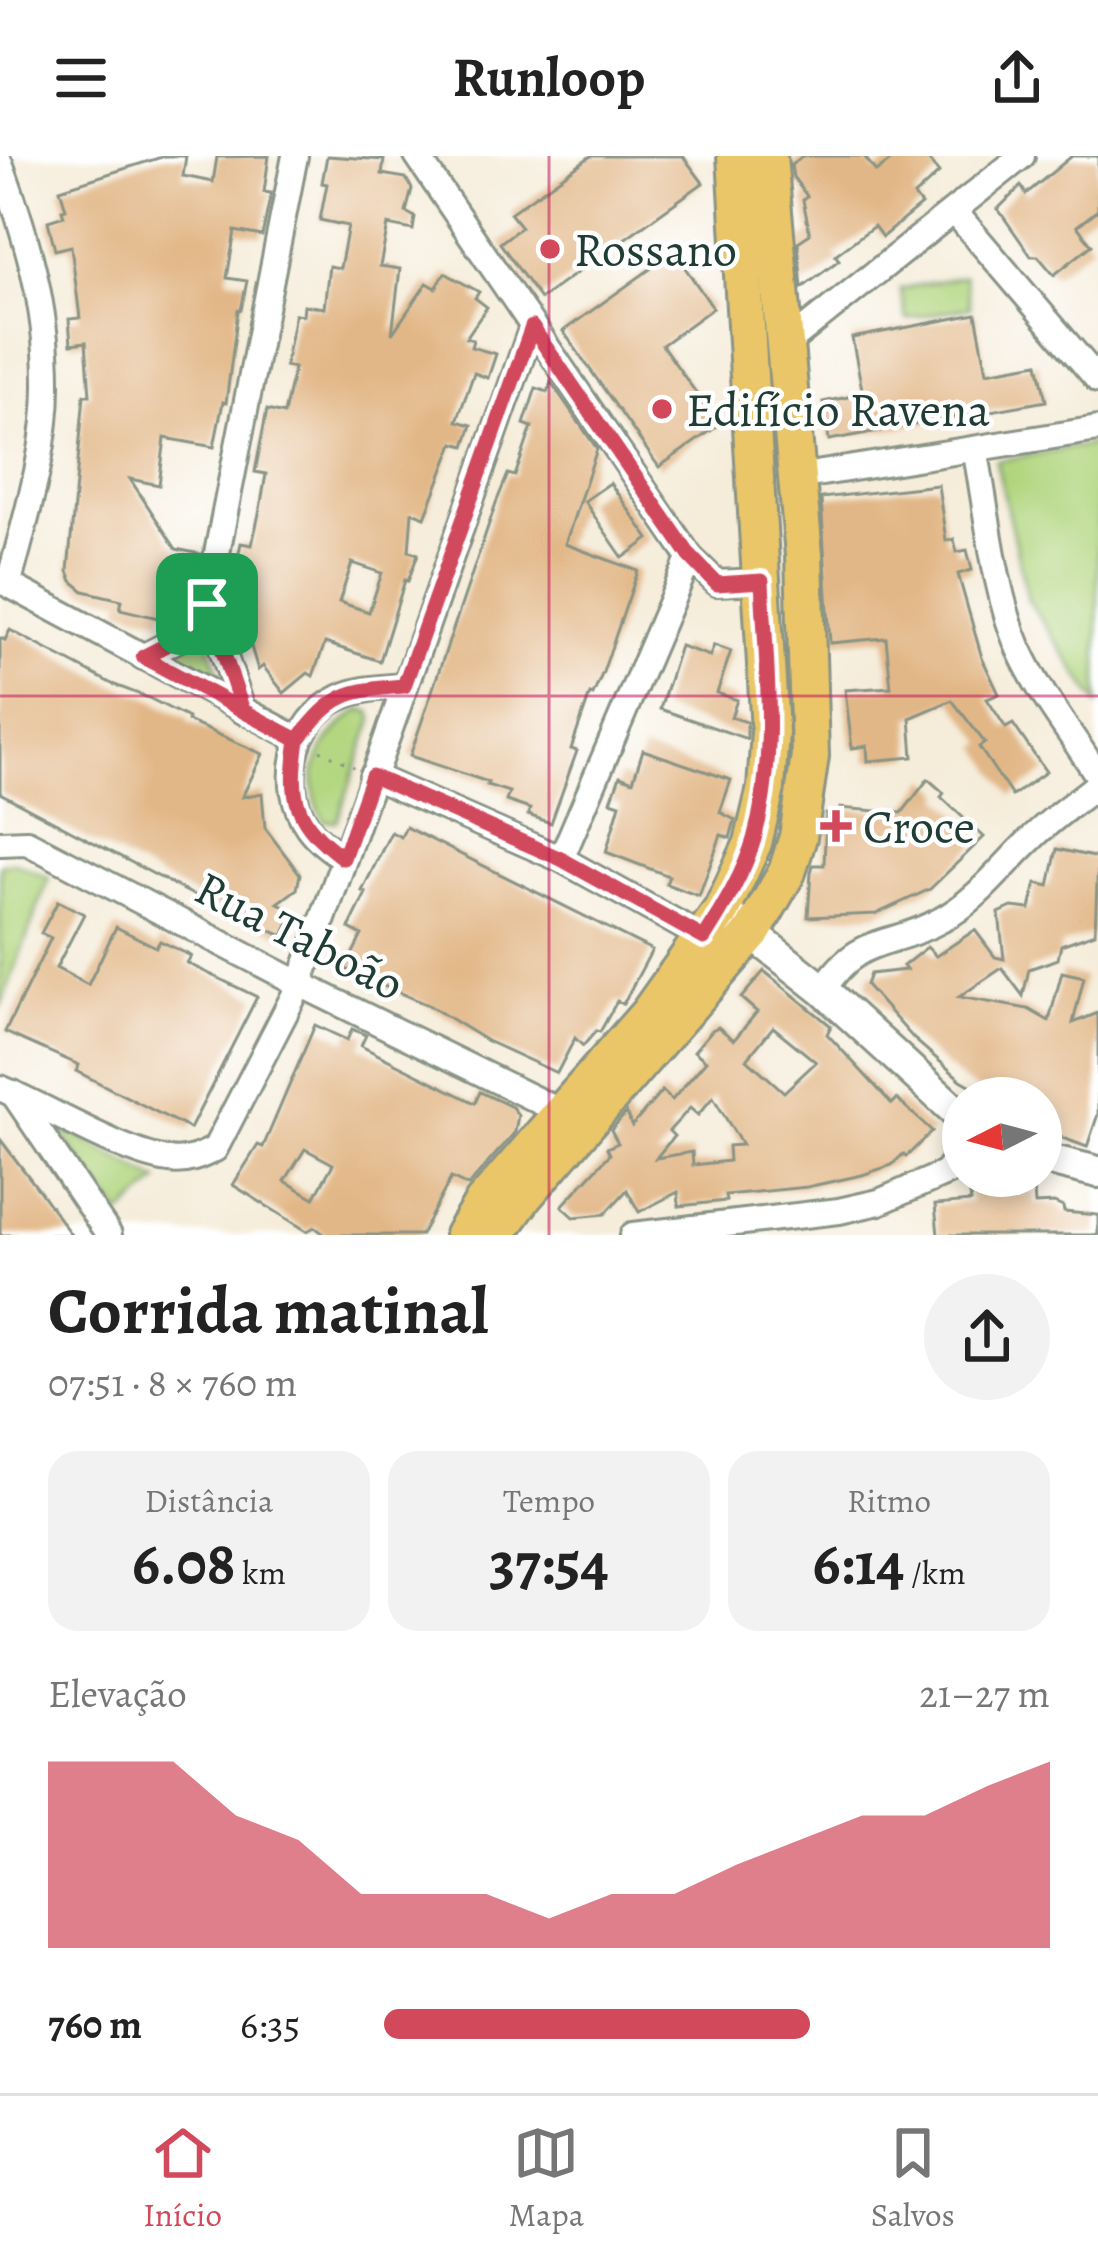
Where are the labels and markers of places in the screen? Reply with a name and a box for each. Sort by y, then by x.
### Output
place label: Rossano [574,217,737,283]
marker: Rossano [537,236,563,262]
place label: Edifício Ravena [686,377,990,443]
marker: Edifício Ravena [649,396,675,422]
pin [156,553,258,655]
place label: Croce [863,794,975,860]
marker: Croce [820,810,852,842]

